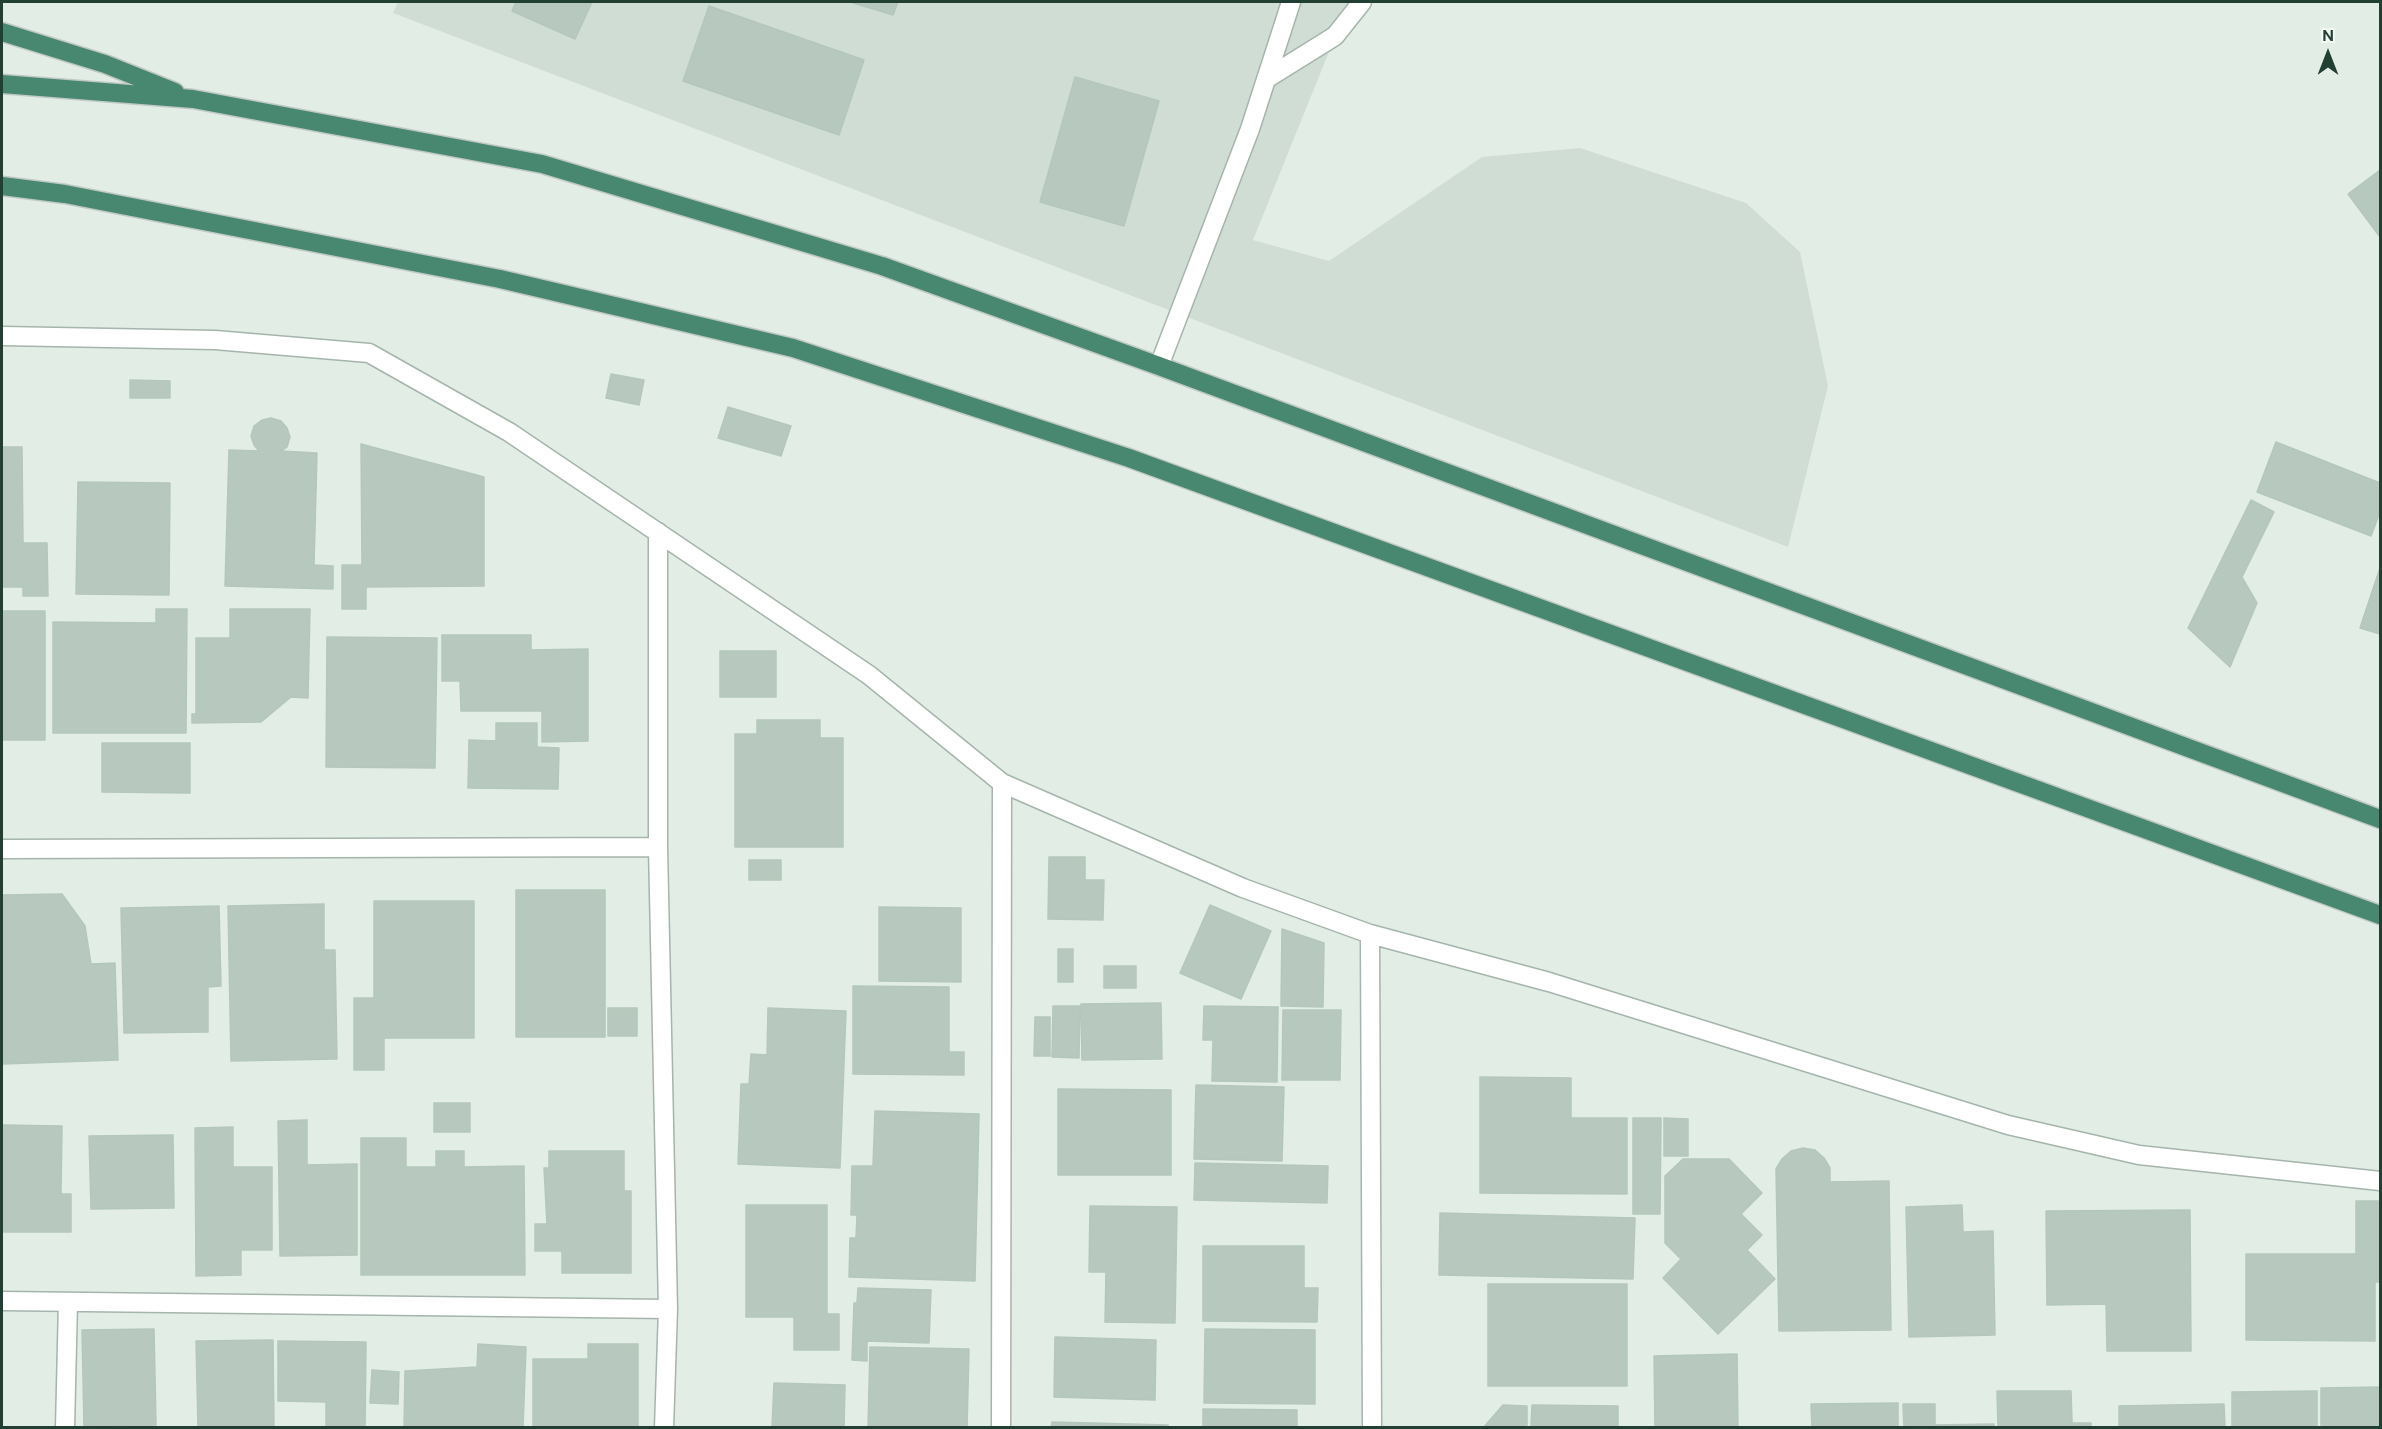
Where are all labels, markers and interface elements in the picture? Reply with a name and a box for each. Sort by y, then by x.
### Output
north arrow [2298,24,2358,84]
text: N [2322,25,2334,46]

